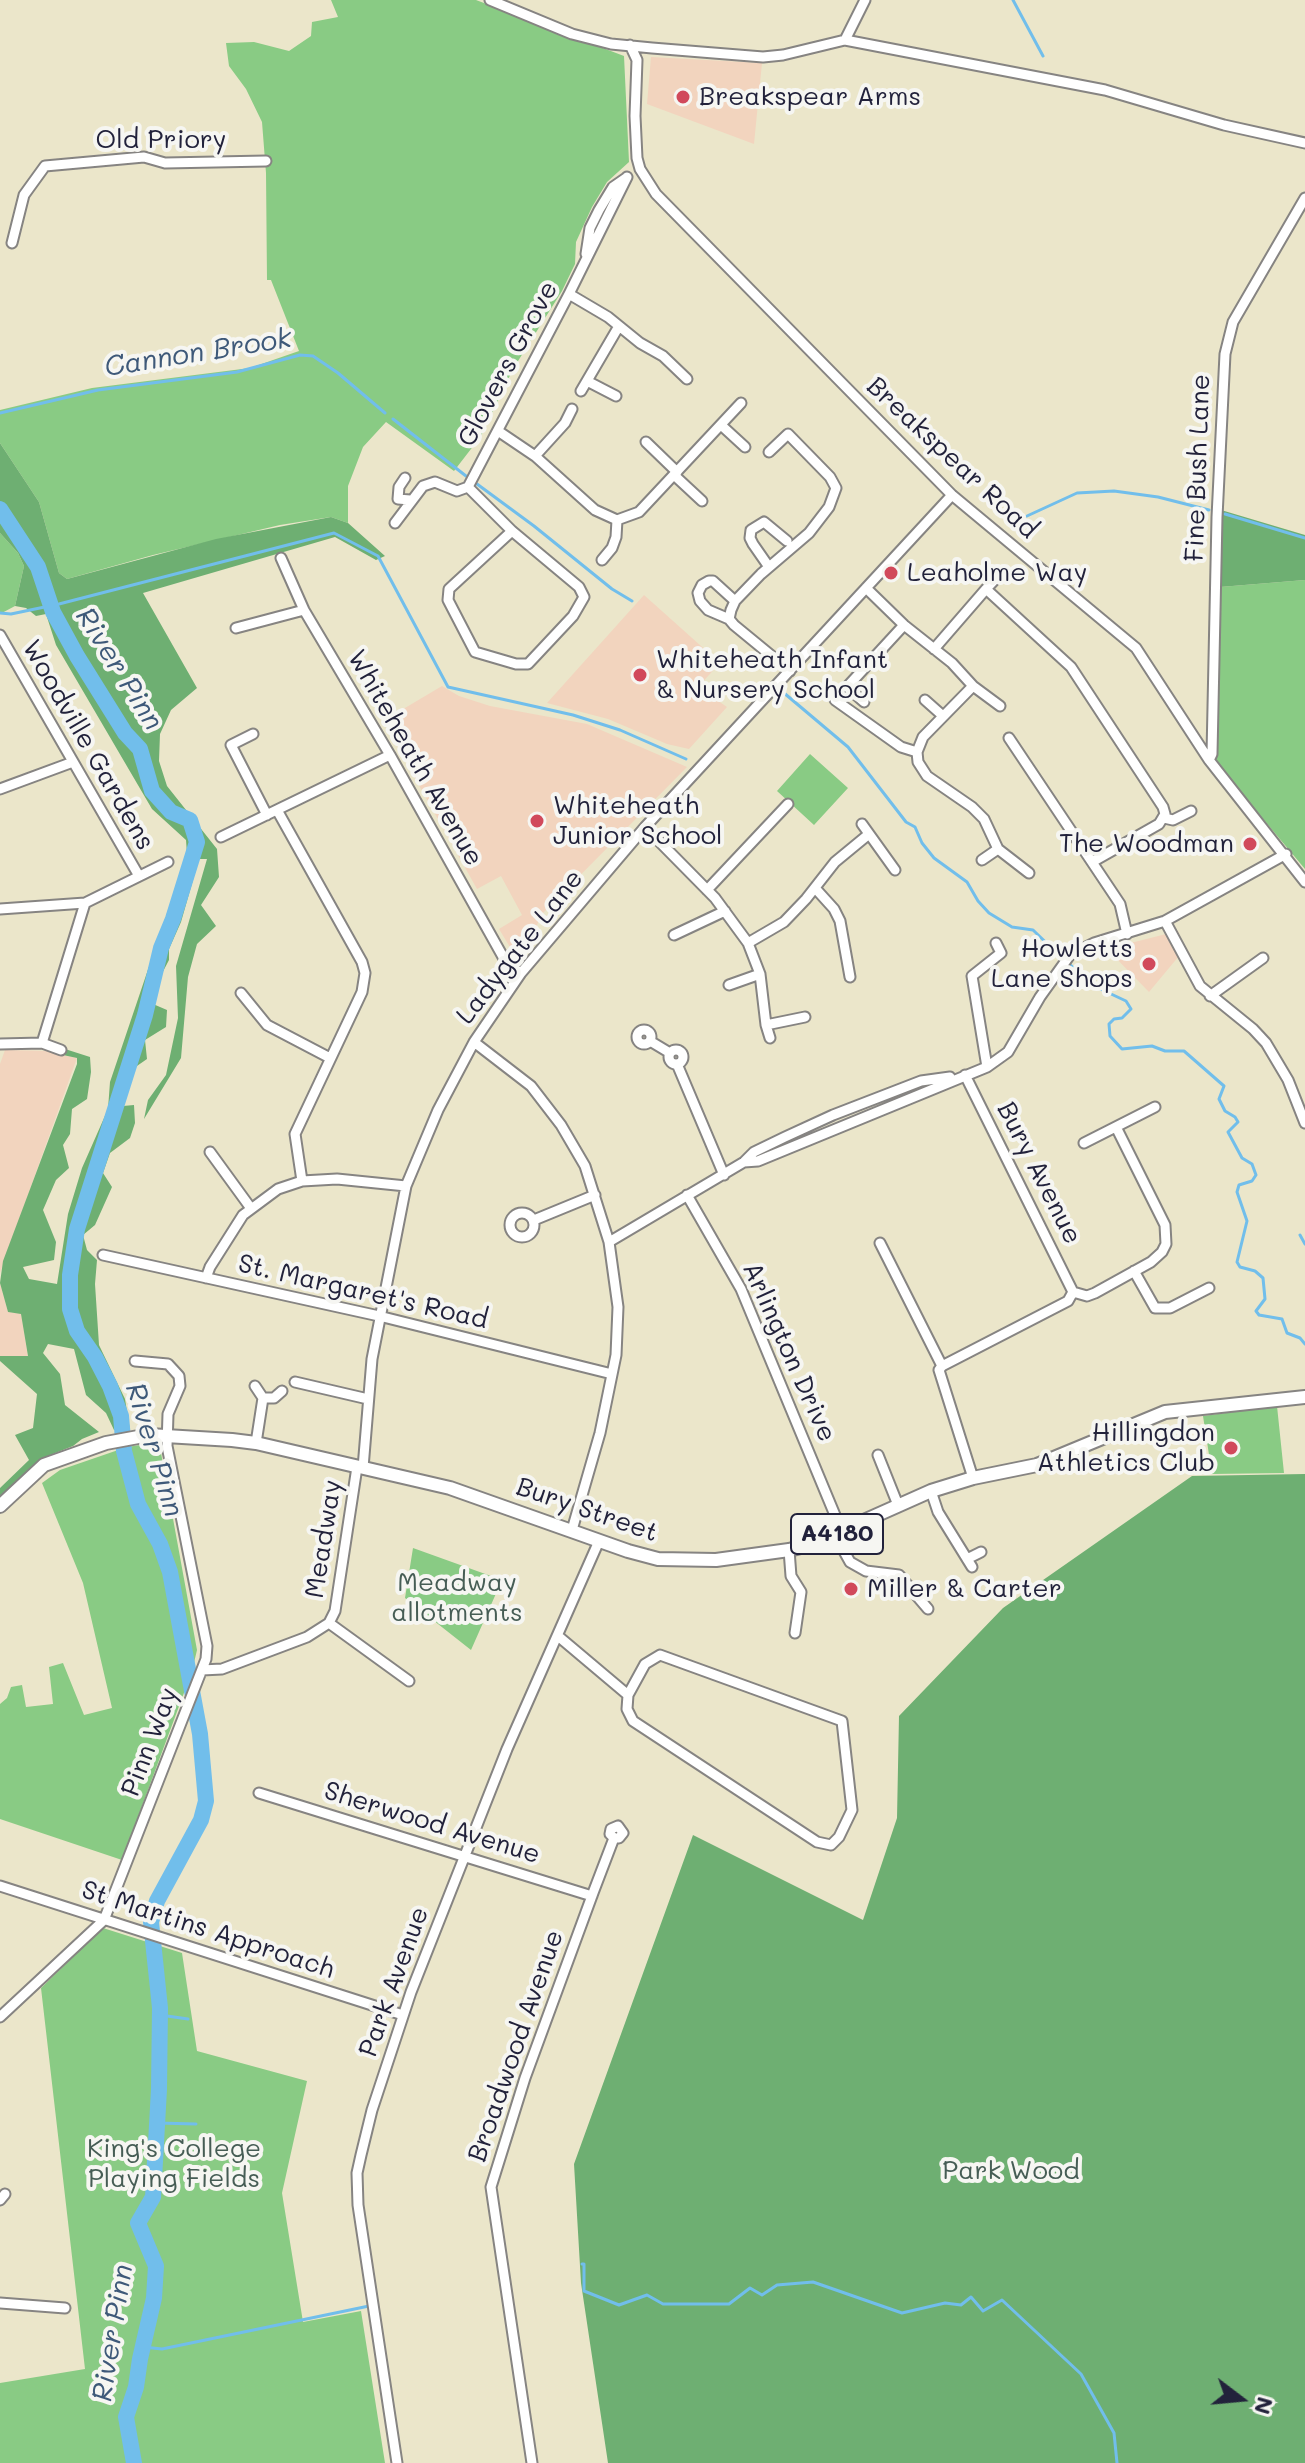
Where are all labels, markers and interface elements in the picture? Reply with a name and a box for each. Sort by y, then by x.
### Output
place label: Breakspear Arms [699,81,921,113]
marker: Breakspear Arms [674,88,692,106]
street label: Old Priory [96,124,226,156]
street label: Glovers Grove [451,276,565,452]
water label: Cannon Brook [102,322,294,384]
street label: Breakspear Road [860,371,1044,545]
street label: Fine Bush Lane [1179,374,1217,562]
place label: Leaholme Way [907,557,1087,589]
marker: Leaholme Way [882,564,900,582]
water label: River Pinn [68,601,170,737]
street label: Woodville Gardens [15,634,161,856]
street label: Whiteheath Avenue [340,644,490,872]
place label: Whiteheath Infant & Nursery School [656,644,888,706]
marker: Whiteheath Infant & Nursery School [631,666,649,684]
place label: Whiteheath Junior School [553,790,723,852]
marker: Whiteheath Junior School [528,812,546,830]
place label: The Woodman [1059,828,1234,860]
marker: The Woodman [1241,835,1259,853]
street label: Ladygate Lane [450,864,590,1030]
place label: Howletts Lane Shops [991,933,1133,994]
marker: Howletts Lane Shops [1140,955,1158,973]
street label: Bury Avenue [990,1097,1088,1249]
street label: St. Margaret's Road [235,1248,491,1336]
street label: Arlington Drive [735,1257,843,1447]
water label: River Pinn [118,1379,190,1521]
place label: Hillingdon Athletics Club [1037,1417,1215,1478]
marker: Hillingdon Athletics Club [1222,1439,1240,1457]
street label: Bury Street [512,1471,662,1549]
street label: Meadway [299,1478,349,1600]
road number: A4180 [791,1514,883,1554]
park label: Meadway allotments [391,1567,523,1628]
place label: Miller & Carter [867,1573,1062,1605]
marker: Miller & Carter [842,1580,860,1598]
street label: Pinn Way [115,1683,185,1801]
street label: Sherwood Avenue [320,1775,544,1871]
street label: St Martins Approach [78,1874,338,1986]
street label: Park Avenue [352,1903,436,2061]
street label: Broadwood Avenue [462,1926,570,2166]
park label: King's College Playing Fields [87,2133,261,2194]
park label: Park Wood [942,2155,1080,2187]
water label: River Pinn [86,2262,140,2404]
north arrow [1201,2359,1281,2439]
text: N [1248,2394,1281,2418]

